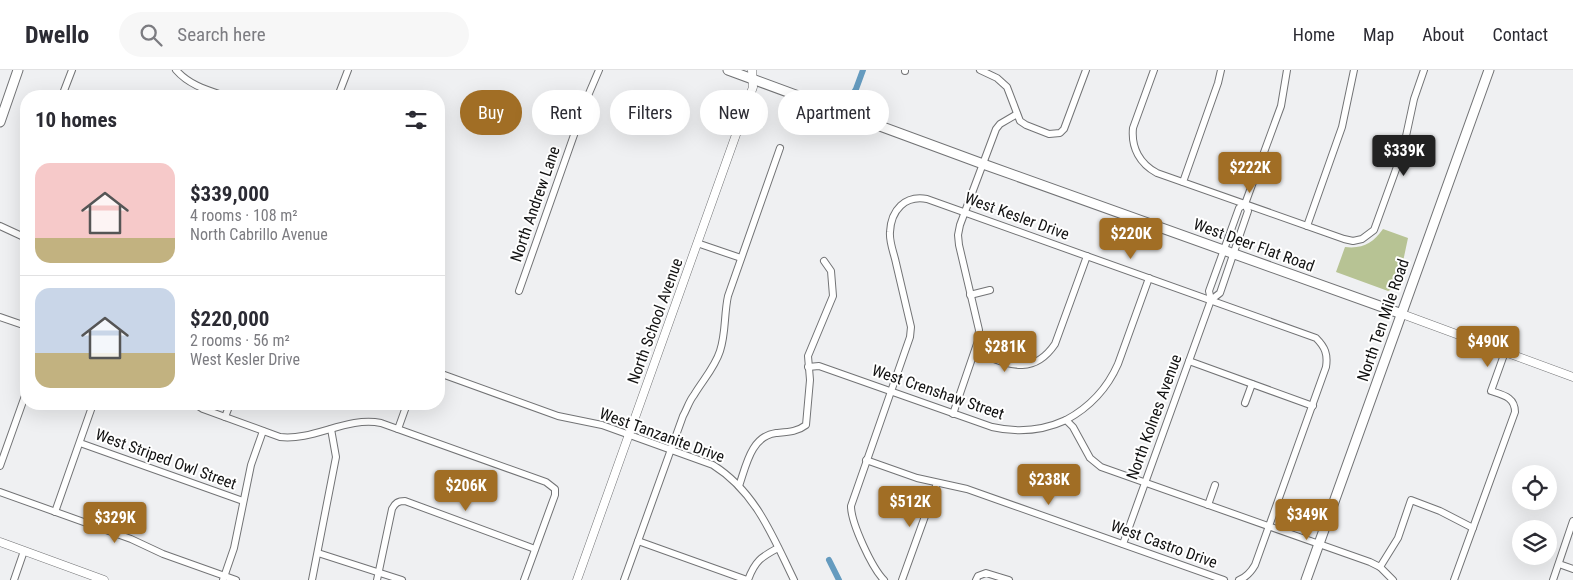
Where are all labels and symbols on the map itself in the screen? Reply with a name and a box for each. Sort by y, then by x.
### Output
pin: $339K [1369,134,1439,177]
street label: North Andrew Lane [506,144,564,264]
pin: $222K [1215,152,1285,194]
street label: West Kesler Drive [962,188,1072,244]
street label: West Deer Flat Road [1191,214,1317,276]
pin: $220K [1096,218,1166,260]
street label: North School Avenue [623,256,687,386]
street label: North Ten Mile Road [1353,256,1413,384]
pin: $490K [1453,326,1523,368]
pin: $281K [970,330,1040,373]
street label: North Kolnes Avenue [1123,352,1185,482]
street label: West Crenshaw Street [869,360,1007,424]
street label: West Tanzanite Drive [597,404,727,466]
street label: West Striped Owl Street [93,425,239,493]
pin: $238K [1014,464,1084,506]
pin: $206K [431,470,501,512]
pin: $512K [875,486,945,528]
pin: $349K [1272,498,1342,541]
pin: $329K [80,502,150,544]
street label: West Castro Drive [1108,516,1220,572]

